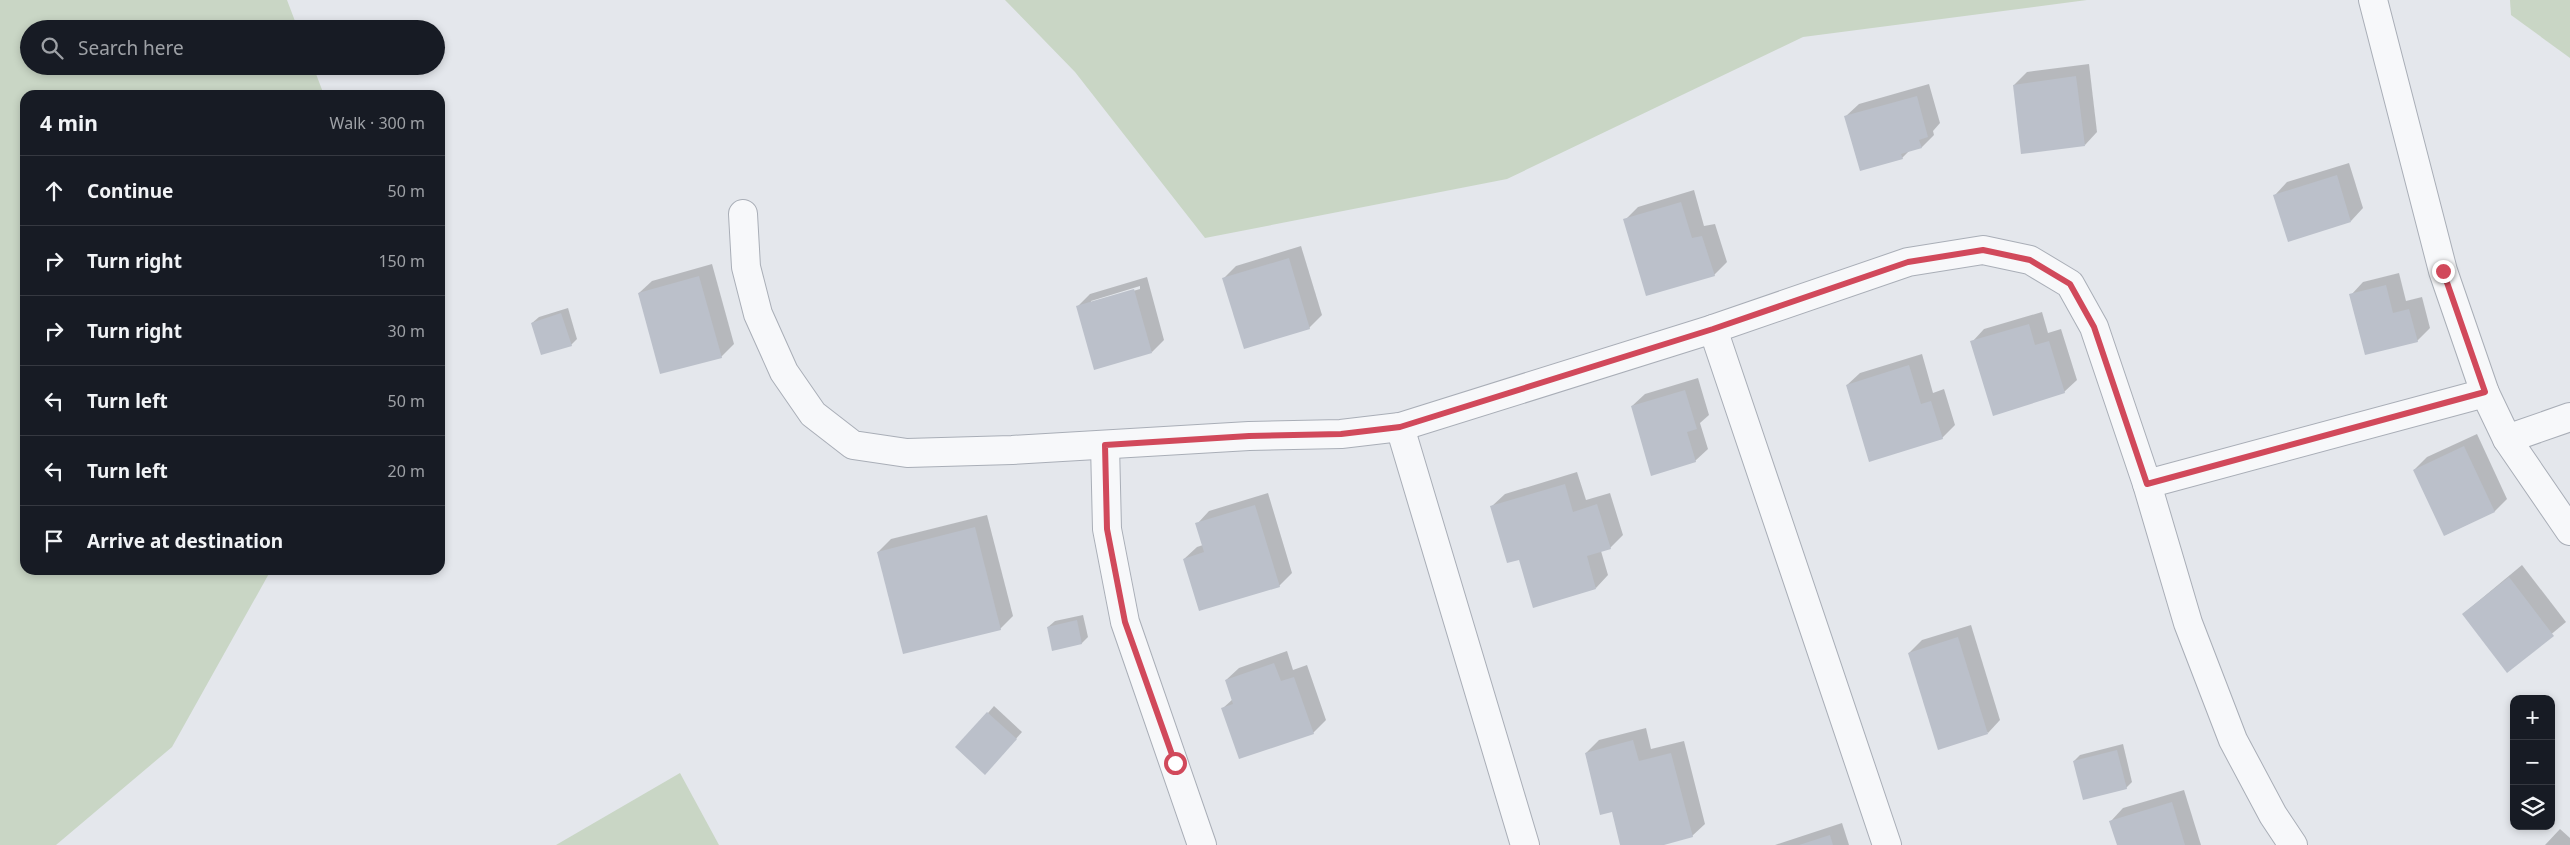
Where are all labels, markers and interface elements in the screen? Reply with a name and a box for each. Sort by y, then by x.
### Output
search box [20,20,445,75]
icon: search [38,34,66,62]
text: Search here [78,35,184,61]
text: 4 min [40,109,98,137]
text: Walk · 300 m [330,112,425,134]
icon: ahead [40,177,68,205]
text: Continue [87,178,173,204]
text: 50 m [388,180,425,202]
icon: right [40,247,68,275]
text: Turn right [87,248,182,274]
text: 150 m [378,250,425,272]
route end [2432,260,2455,283]
icon: right [40,317,68,345]
text: Turn right [87,318,182,344]
text: 30 m [388,320,425,342]
icon: left [40,387,68,415]
text: Turn left [87,388,168,414]
text: 50 m [388,390,425,412]
icon: left [40,457,68,485]
text: Turn left [87,458,168,484]
text: 20 m [388,460,425,482]
icon: arrive [40,527,68,555]
text: Arrive at destination [87,528,283,554]
map controls [2510,695,2555,830]
button: + [2510,695,2555,740]
button: − [2510,740,2555,785]
route start [1164,752,1187,775]
button: layers [2510,785,2555,830]

